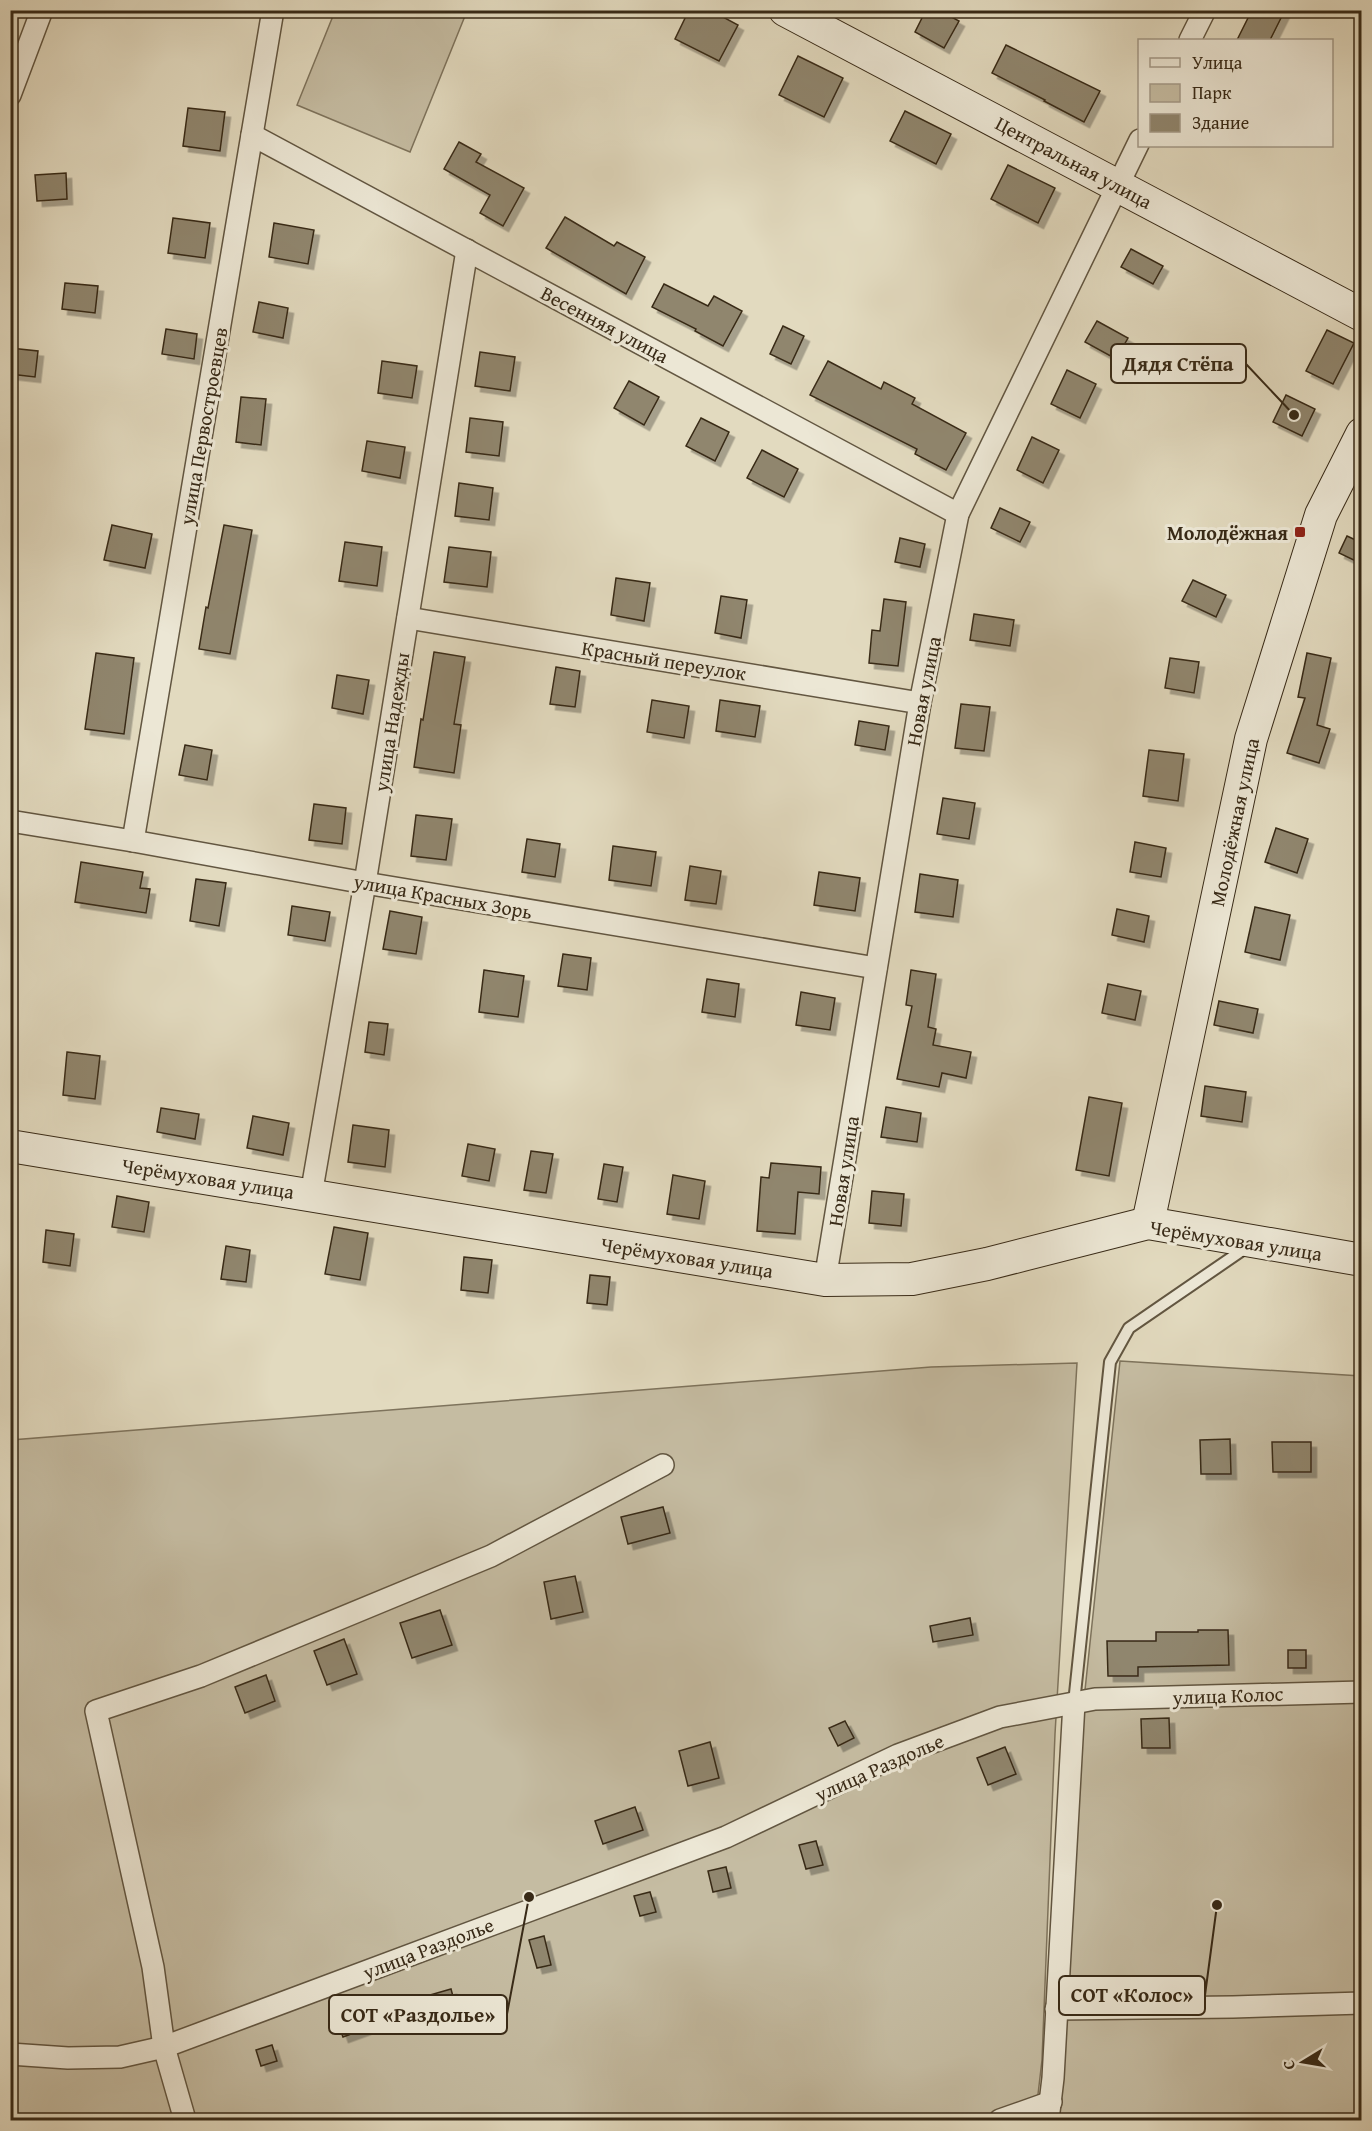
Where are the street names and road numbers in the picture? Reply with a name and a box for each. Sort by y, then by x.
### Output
street label: Центральная улица [990,108,1158,216]
street label: Весенняя улица [536,278,674,370]
street label: улица Первостроевцев [171,325,235,528]
street label: Красный переулок [580,633,749,687]
street label: Новая улица [898,633,948,748]
street label: улица Надежды [365,650,416,795]
street label: Молодёжная улица [1202,735,1266,909]
street label: улица Красных Зорь [350,866,535,926]
street label: Новая улица [820,1113,866,1228]
street label: Черёмуховая улица [120,1150,297,1206]
street label: Черёмуховая улица [1148,1212,1325,1268]
street label: Черёмуховая улица [599,1229,776,1285]
street label: улица Колос [1171,1679,1284,1711]
street label: улица Раздолье [809,1726,948,1809]
street label: улица Раздолье [357,1910,498,1987]

